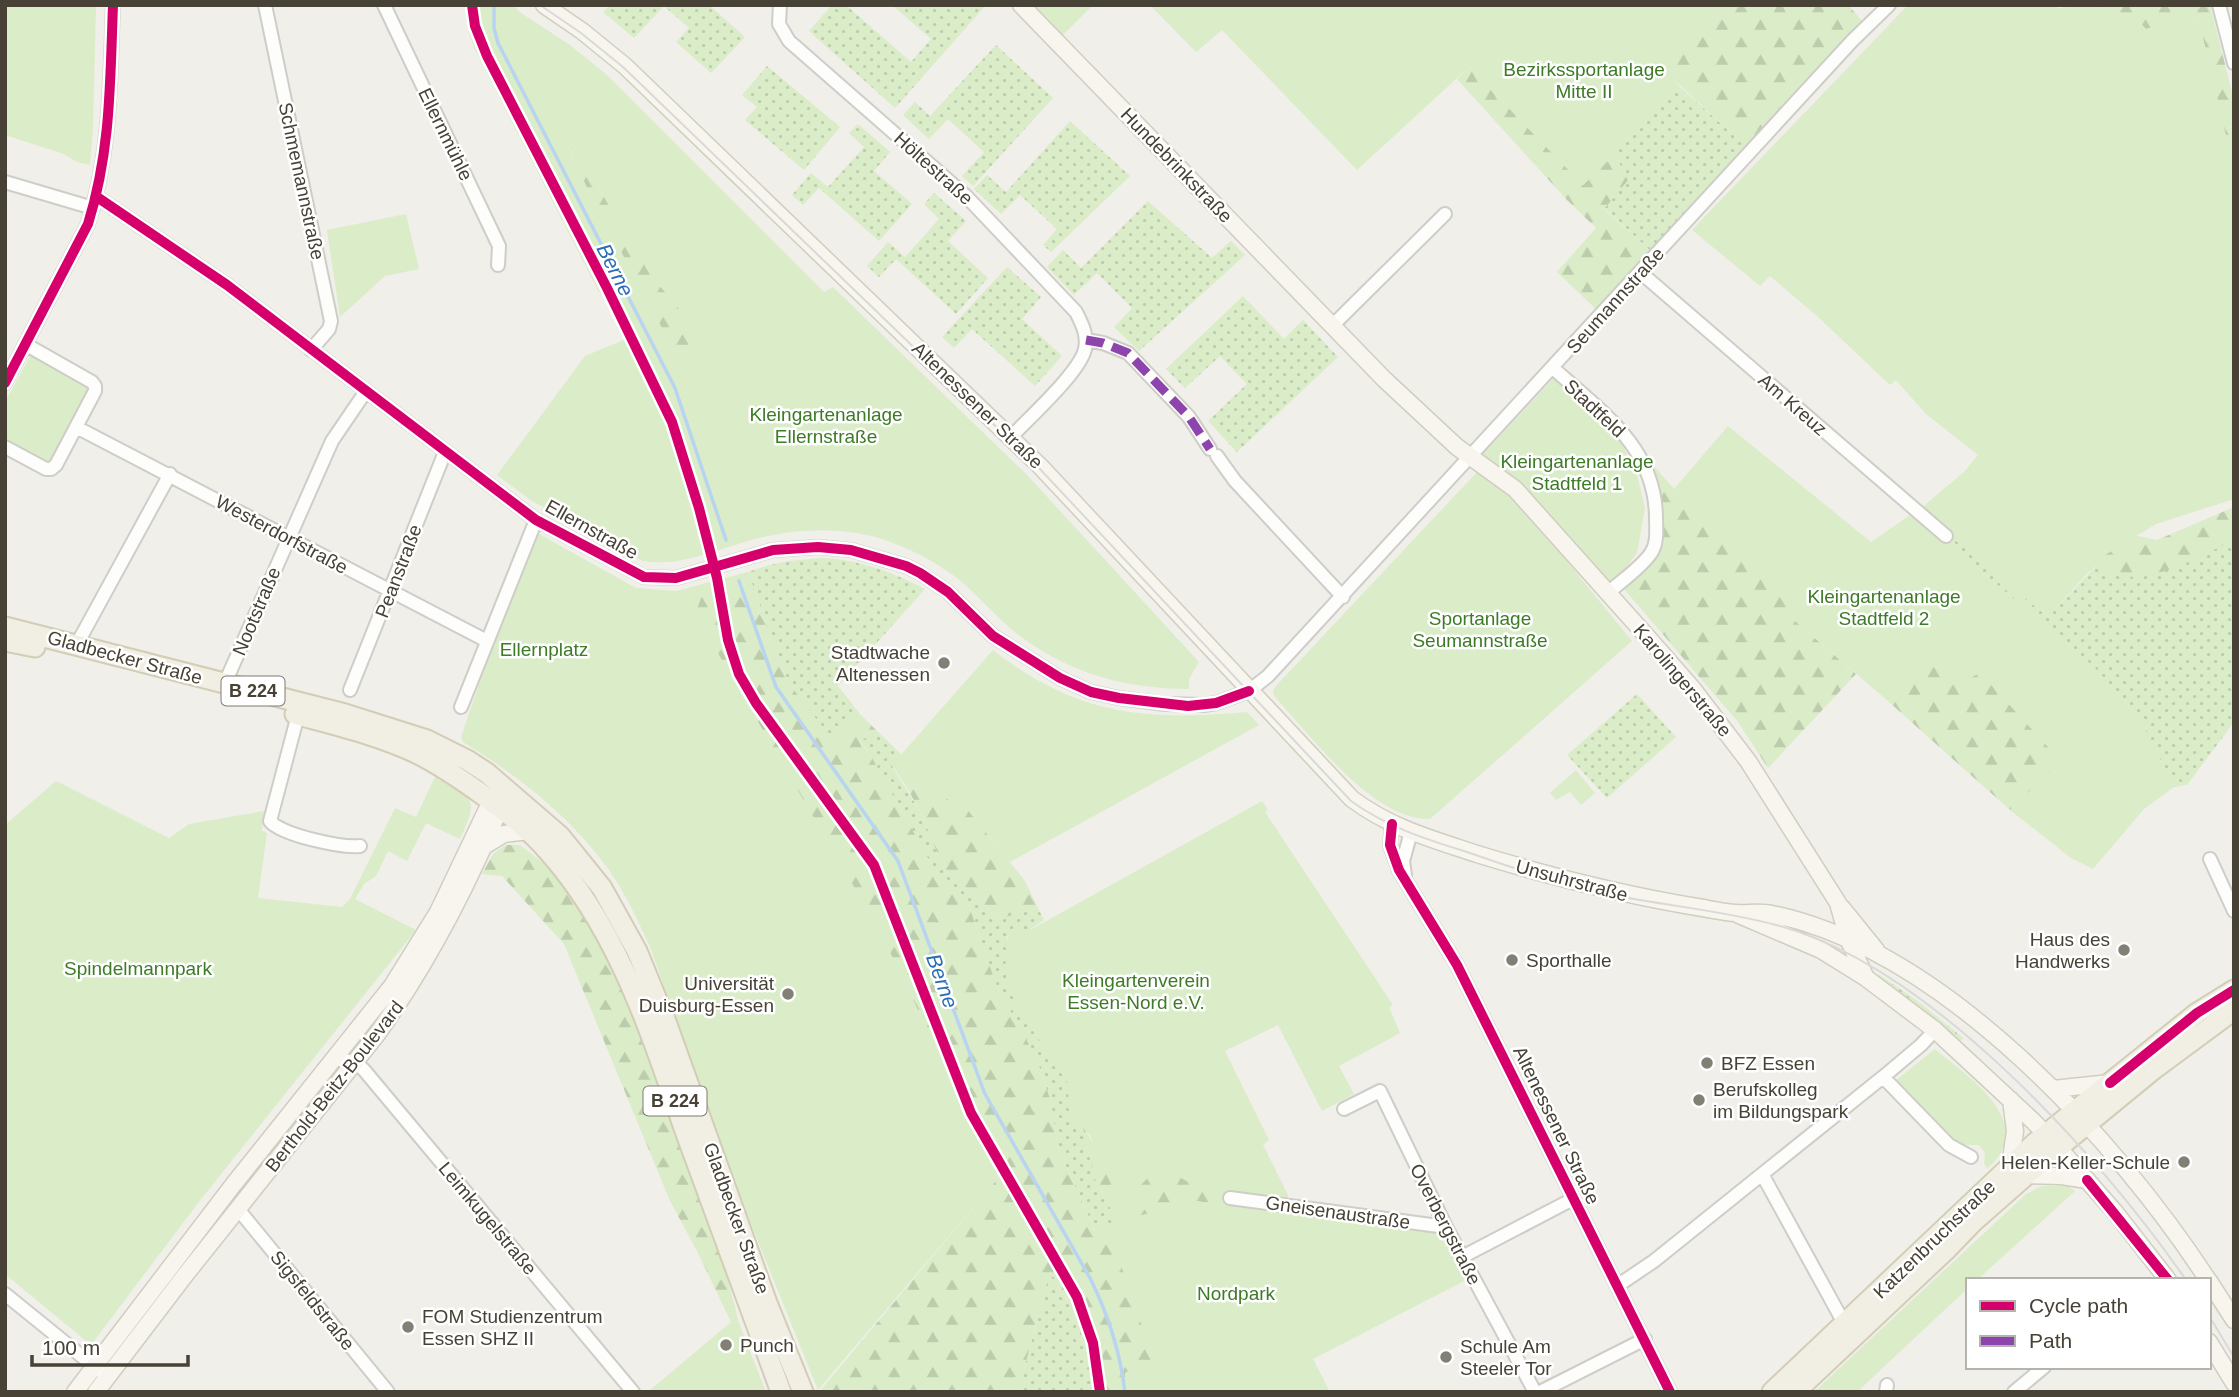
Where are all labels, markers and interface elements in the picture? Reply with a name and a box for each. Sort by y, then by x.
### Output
park label: Bezirkssportanlage Mitte II [1503,59,1665,102]
street label: Ellernmühle [414,85,477,184]
street label: Schmemannstraße [275,100,328,262]
street label: Hundebrinkstraße [1117,104,1237,227]
street label: Höltestraße [890,128,977,209]
water label: Berne [592,240,638,300]
street label: Seumannstraße [1562,243,1668,358]
street label: Altenessener Straße [908,338,1047,473]
street label: Am Kreuz [1754,369,1831,440]
street label: Stadtfeld [1560,375,1629,442]
park label: Kleingartenanlage Ellernstraße [749,404,903,447]
park label: Kleingartenanlage Stadtfeld 1 [1500,451,1654,494]
street label: Westerdorfstraße [212,491,351,578]
street label: Ellernstraße [542,495,642,563]
street label: Peanstraße [371,522,426,621]
street label: Nootstraße [228,564,284,659]
park label: Kleingartenanlage Stadtfeld 2 [1807,586,1961,629]
park label: Sportanlage Seumannstraße [1412,608,1548,651]
street label: Karolingerstraße [1629,620,1736,741]
street label: Gladbecker Straße [45,627,205,688]
park label: Ellernplatz [500,639,588,660]
place label: Stadtwache Altenessen [831,642,930,685]
marker: Stadtwache Altenessen [936,655,952,671]
road number: B 224 [222,676,284,706]
street label: Unsuhrstraße [1514,855,1630,906]
place label: Haus des Handwerks [2015,929,2110,972]
marker: Haus des Handwerks [2116,942,2132,958]
place label: Sporthalle [1526,950,1612,971]
water label: Berne [922,951,963,1011]
marker: Sporthalle [1504,952,1520,968]
park label: Spindelmannpark [64,958,212,979]
park label: Kleingartenverein Essen-Nord e.V. [1062,970,1210,1013]
place label: Universität Duisburg-Essen [639,973,775,1016]
marker: Universität Duisburg-Essen [780,986,796,1002]
street label: Berthold-Beitz-Boulevard [261,997,408,1176]
street label: Altenessener Straße [1509,1043,1604,1208]
place label: BFZ Essen [1721,1053,1815,1074]
marker: BFZ Essen [1699,1055,1715,1071]
place label: Berufskolleg im Bildungspark [1713,1079,1849,1122]
road number: B 224 [644,1086,706,1116]
marker: Berufskolleg im Bildungspark [1691,1092,1707,1108]
street label: Gladbecker Straße [699,1140,774,1297]
place label: Helen-Keller-Schule [2001,1152,2170,1173]
marker: Helen-Keller-Schule [2176,1154,2192,1170]
street label: Leimkugelstraße [434,1158,541,1279]
street label: Overbergstraße [1406,1160,1485,1288]
street label: Katzenbruchstraße [1869,1176,1999,1303]
street label: Gneisenaustraße [1264,1192,1412,1233]
street label: Sigsfeldstraße [266,1247,359,1354]
legend [1966,1278,2211,1369]
park label: Nordpark [1197,1283,1276,1304]
text: Cycle path [2029,1294,2128,1317]
place label: FOM Studienzentrum Essen SHZ II [422,1306,603,1349]
marker: FOM Studienzentrum Essen SHZ II [400,1319,416,1335]
scale bar [32,1324,187,1368]
text: Path [2029,1329,2072,1352]
place label: Punch [740,1335,794,1356]
text: 100 m [42,1336,100,1359]
place label: Schule Am Steeler Tor [1460,1336,1552,1379]
marker: Punch [718,1337,734,1353]
marker: Schule Am Steeler Tor [1438,1349,1454,1365]

